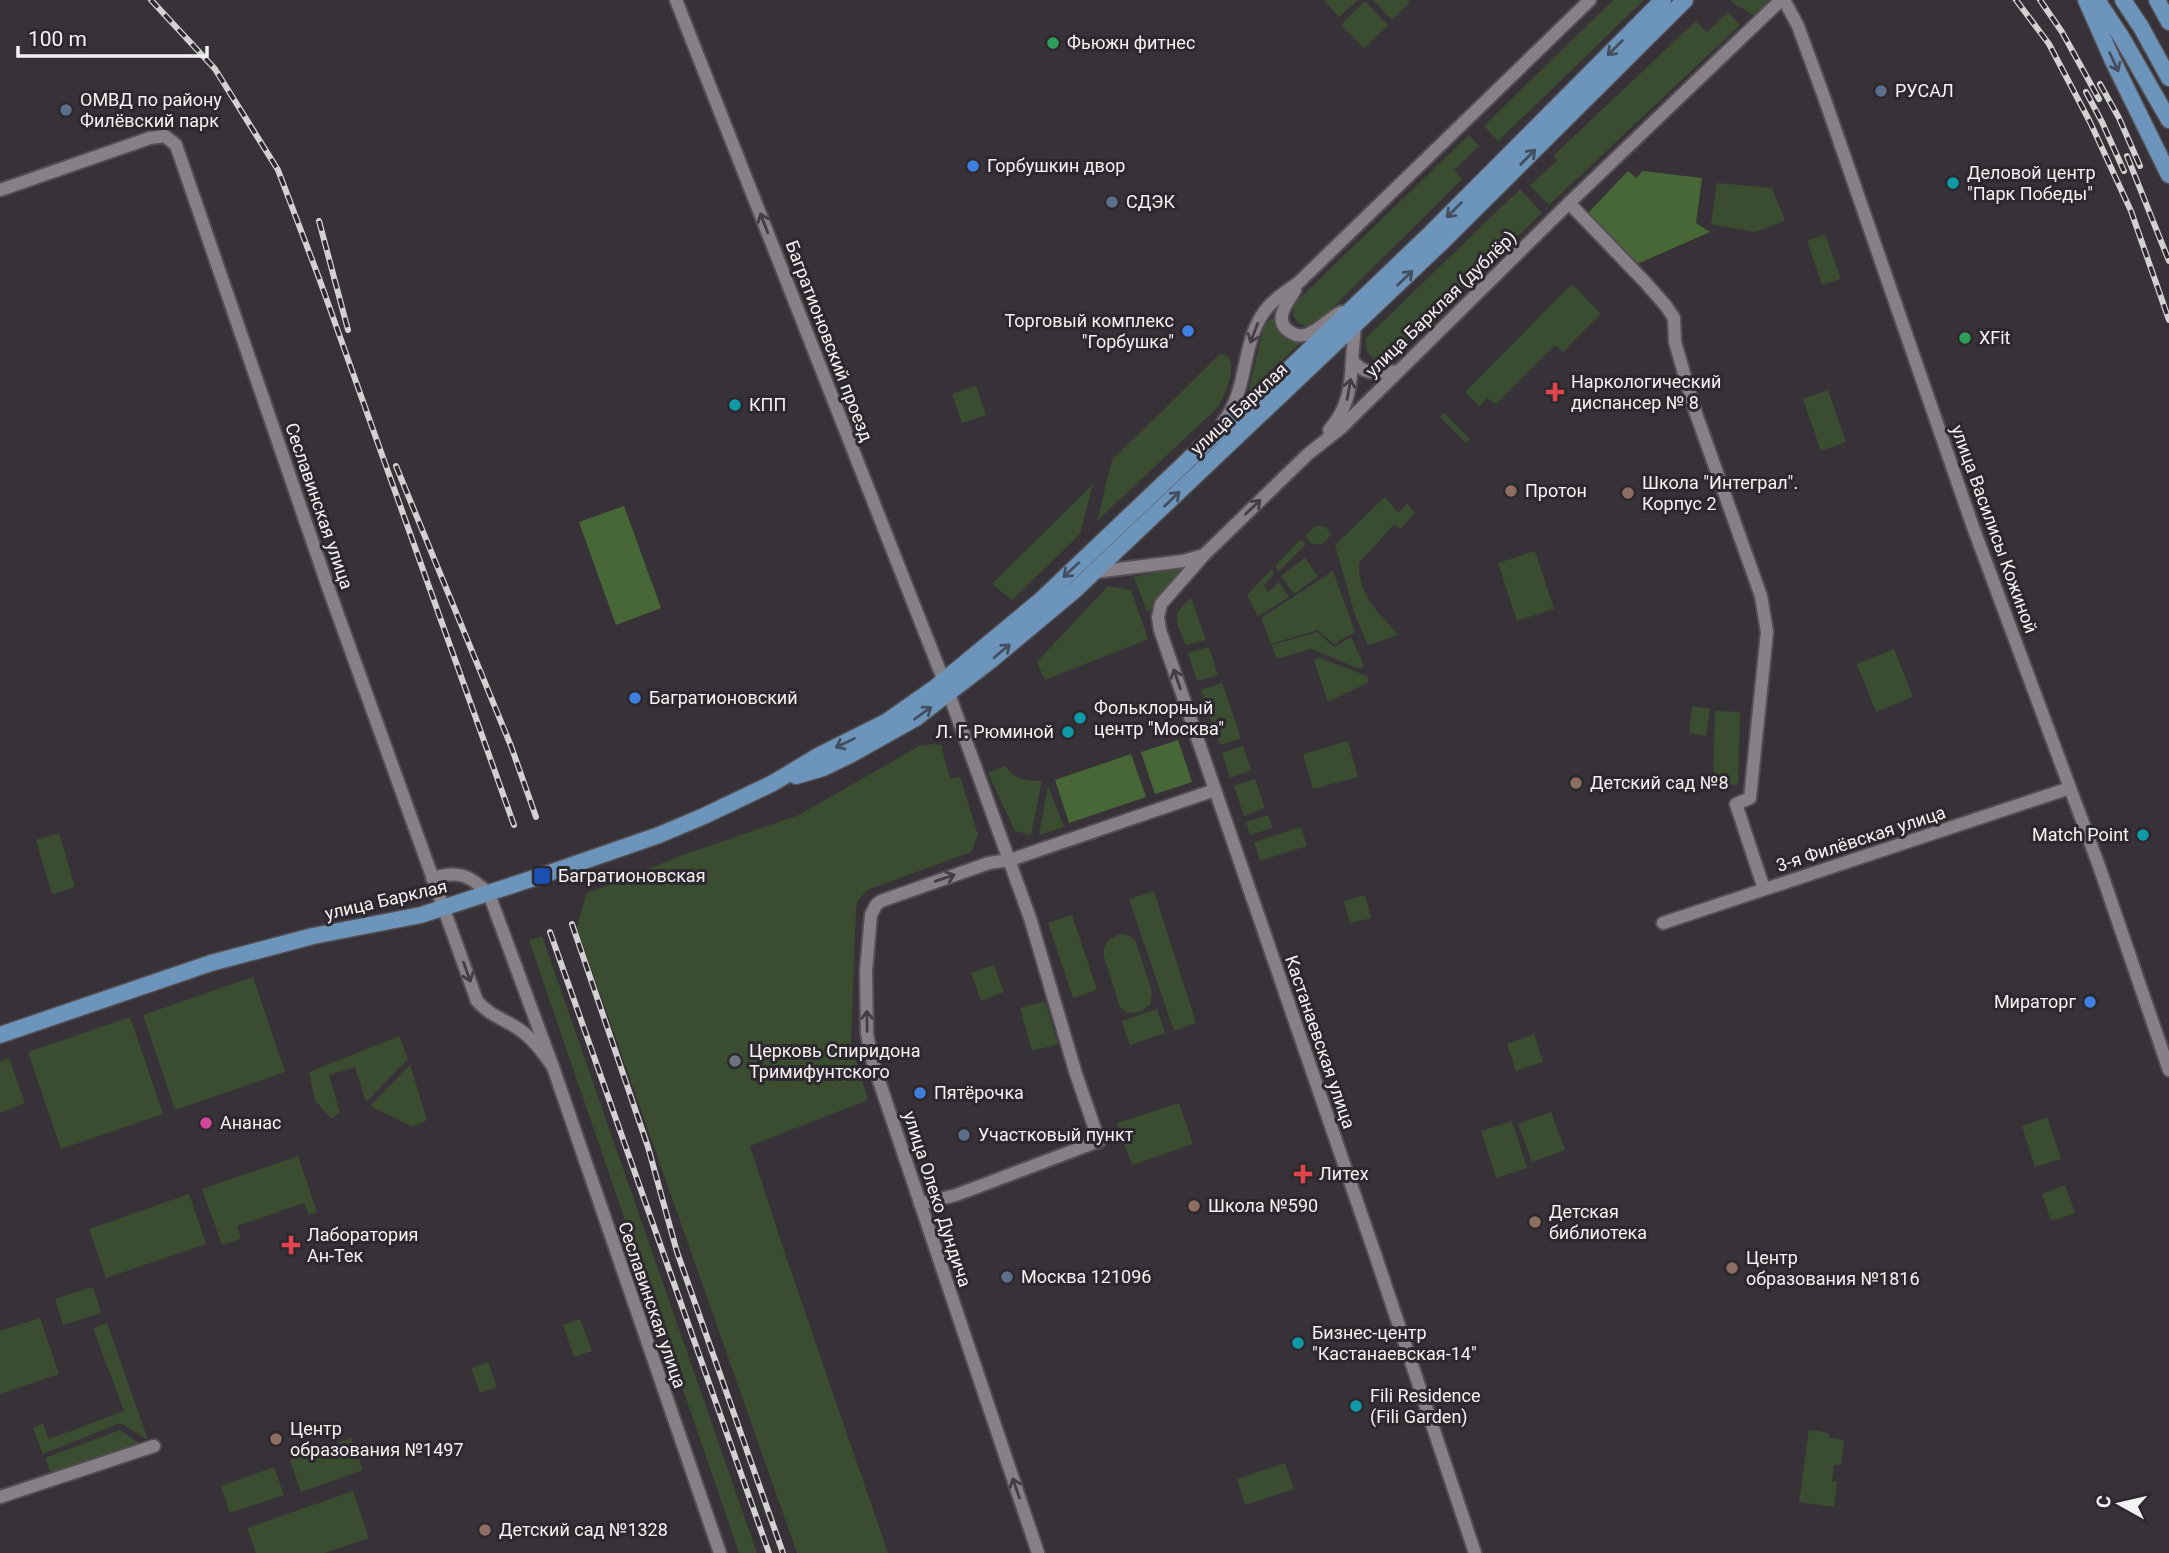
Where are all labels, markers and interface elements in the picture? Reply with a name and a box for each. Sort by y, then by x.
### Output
scale bar [18,14,206,58]
text: 100 m [28,27,87,51]
place label: Фьюжн фитнес [1067,32,1195,53]
marker: Фьюжн фитнес [1045,35,1061,51]
one-way arrow [1607,40,1624,57]
one-way arrow [2107,51,2121,72]
place label: РУСАЛ [1895,80,1954,101]
marker: РУСАЛ [1873,83,1889,99]
place label: ОМВД по району Филёвский парк [80,89,222,131]
marker: ОМВД по району Филёвский парк [58,102,74,118]
one-way arrow [1519,148,1536,165]
place label: Горбушкин двор [987,155,1125,176]
marker: Горбушкин двор [965,158,981,174]
place label: Деловой центр "Парк Победы" [1967,162,2096,204]
marker: Деловой центр "Парк Победы" [1945,175,1961,191]
place label: СДЭК [1126,191,1175,212]
marker: СДЭК [1104,194,1120,210]
one-way arrow [1446,201,1463,218]
one-way arrow [757,213,770,235]
street label: улица Барклая (дублёр) [1361,226,1521,382]
street label: Багратионовский проезд [781,237,878,444]
one-way arrow [1396,269,1413,286]
place label: Торговый комплекс "Горбушка" [1004,310,1174,352]
one-way arrow [1247,321,1259,343]
marker: Торговый комплекс "Горбушка" [1180,323,1196,339]
place label: XFit [1979,327,2011,348]
marker: XFit [1957,330,1973,346]
street label: улица Барклая [1186,358,1292,459]
place label: Наркологический диспансер № 8 [1571,371,1721,413]
one-way arrow [1343,378,1356,401]
marker: Наркологический диспансер № 8 [1545,382,1565,402]
place label: КПП [749,394,786,415]
marker: КПП [727,397,743,413]
street label: Сеславинская улица [281,420,358,592]
street label: улица Василисы Кожиной [1947,422,2042,636]
place label: Школа "Интеграл". Корпус 2 [1642,472,1798,514]
place label: Протон [1525,480,1587,501]
marker: Протон [1503,483,1519,499]
marker: Школа "Интеграл". Корпус 2 [1620,485,1636,501]
one-way arrow [1163,491,1180,508]
one-way arrow [1245,499,1262,516]
one-way arrow [1063,562,1080,579]
one-way arrow [992,643,1010,659]
one-way arrow [1170,668,1182,690]
place label: Багратионовский [649,687,798,708]
marker: Багратионовский [627,690,643,706]
place label: Фольклорный центр "Москва" [1094,697,1224,739]
one-way arrow [913,706,932,721]
marker: Фольклорный центр "Москва" [1072,710,1088,726]
place label: Л. Г. Рюминой [935,721,1054,742]
marker: Л. Г. Рюминой [1060,724,1076,740]
one-way arrow [835,737,856,750]
place label: Детский сад №8 [1590,772,1729,793]
marker: Детский сад №8 [1568,775,1584,791]
street label: 3-я Филёвская улица [1774,801,1948,876]
place label: Match Point [2032,824,2129,845]
marker: Match Point [2135,827,2151,843]
place label: Багратионовская [558,865,706,886]
marker: Багратионовская [532,866,552,886]
one-way arrow [934,871,956,883]
street label: улица Барклая [323,875,449,924]
street label: Кастанаевская улица [1281,952,1360,1131]
one-way arrow [461,961,474,983]
place label: Мираторг [1994,991,2076,1012]
marker: Мираторг [2082,994,2098,1010]
one-way arrow [860,1010,874,1033]
place label: Церковь Спиридона Тримифунтского [749,1040,920,1082]
marker: Церковь Спиридона Тримифунтского [727,1053,743,1069]
place label: Пятёрочка [934,1082,1024,1103]
marker: Пятёрочка [912,1085,928,1101]
street label: улица Олеко Дундича [899,1108,976,1289]
place label: Ананас [220,1112,282,1133]
marker: Ананас [198,1115,214,1131]
place label: Участковый пункт [978,1124,1134,1145]
marker: Участковый пункт [956,1127,972,1143]
place label: Литех [1319,1163,1369,1184]
marker: Литех [1293,1164,1313,1184]
place label: Школа №590 [1208,1195,1318,1216]
marker: Школа №590 [1186,1198,1202,1214]
place label: Детская библиотека [1549,1201,1647,1243]
marker: Детская библиотека [1527,1214,1543,1230]
street label: Сеславинская улица [614,1219,691,1391]
place label: Лаборатория Ан-Тек [307,1224,418,1266]
marker: Лаборатория Ан-Тек [281,1235,301,1255]
place label: Центр образования №1816 [1746,1247,1920,1289]
marker: Центр образования №1816 [1724,1260,1740,1276]
place label: Москва 121096 [1021,1266,1151,1287]
marker: Москва 121096 [999,1269,1015,1285]
place label: Бизнес-центр "Кастанаевская-14" [1312,1322,1477,1364]
marker: Бизнес-центр "Кастанаевская-14" [1290,1335,1306,1351]
place label: Fili Residence (Fili Garden) [1370,1385,1480,1428]
marker: Fili Residence (Fili Garden) [1348,1398,1364,1414]
place label: Центр образования №1497 [290,1418,464,1460]
marker: Центр образования №1497 [268,1431,284,1447]
north arrow [2085,1469,2155,1539]
one-way arrow [1009,1478,1021,1500]
text: С [2091,1494,2116,1509]
place label: Детский сад №1328 [499,1519,668,1540]
marker: Детский сад №1328 [477,1522,493,1538]

